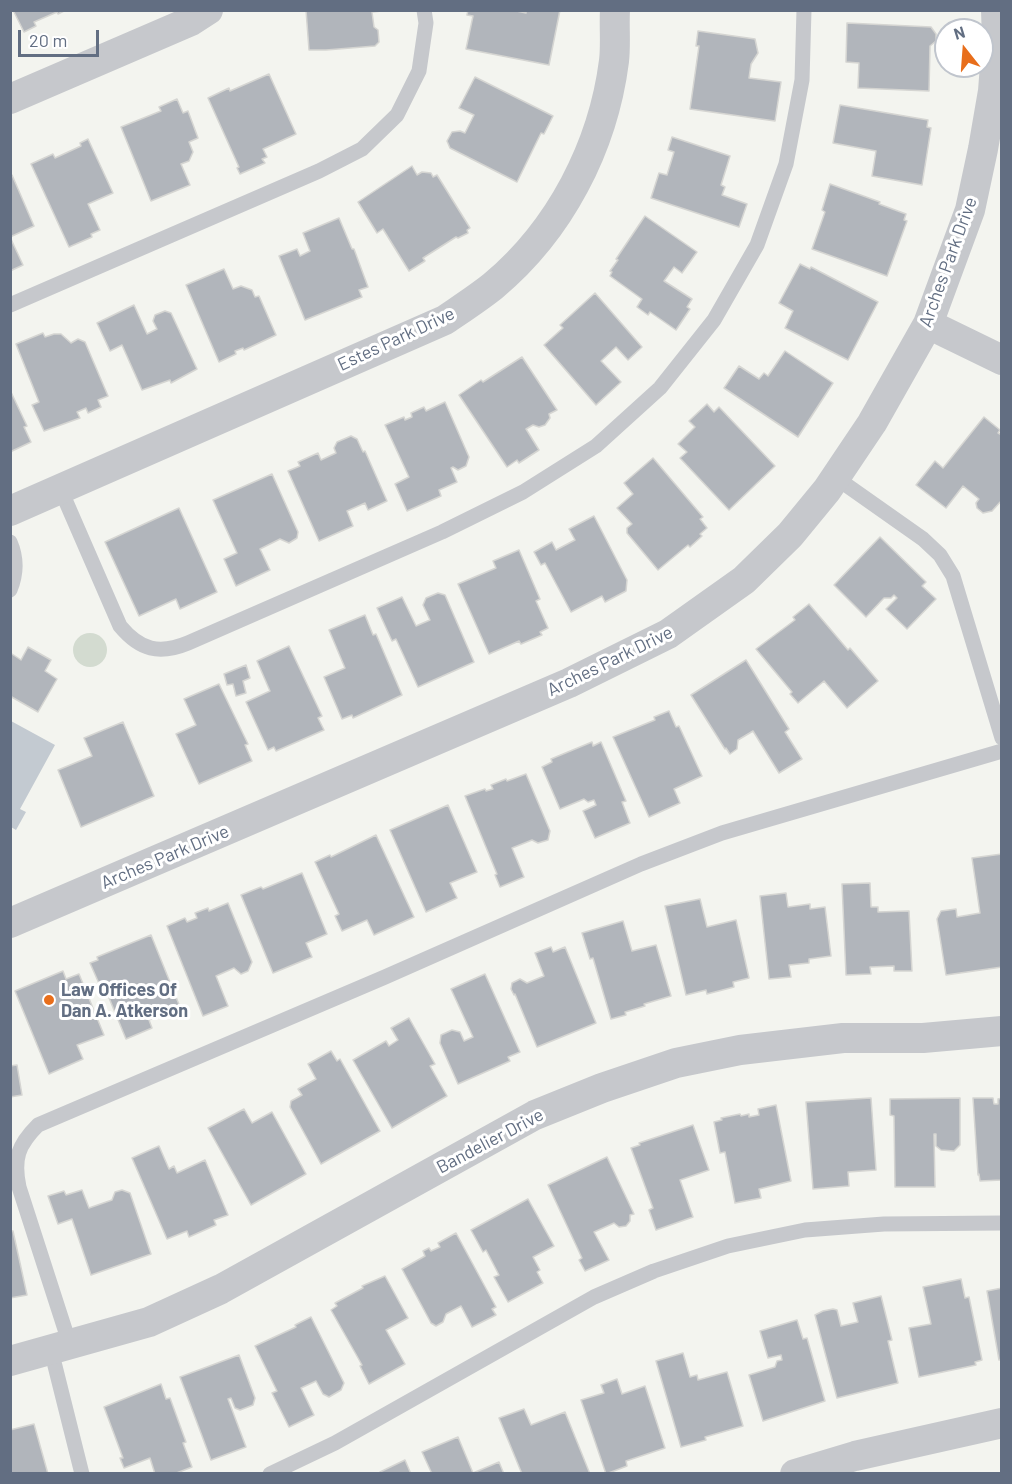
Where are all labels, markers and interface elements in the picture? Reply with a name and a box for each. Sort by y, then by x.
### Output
scale bar [21,18,102,56]
north arrow [934,18,994,78]
text: N [951,22,967,43]
text: 20 m [29,29,67,51]
street label: Arches Park Drive [914,194,982,330]
street label: Estes Park Drive [334,302,458,376]
street label: Arches Park Drive [544,621,676,701]
street label: Arches Park Drive [98,820,232,894]
place label: Law Offices Of Dan A. Atkerson [61,979,188,1022]
marker: Law Offices Of Dan A. Atkerson [42,993,56,1007]
street label: Bandelier Drive [433,1104,547,1178]

